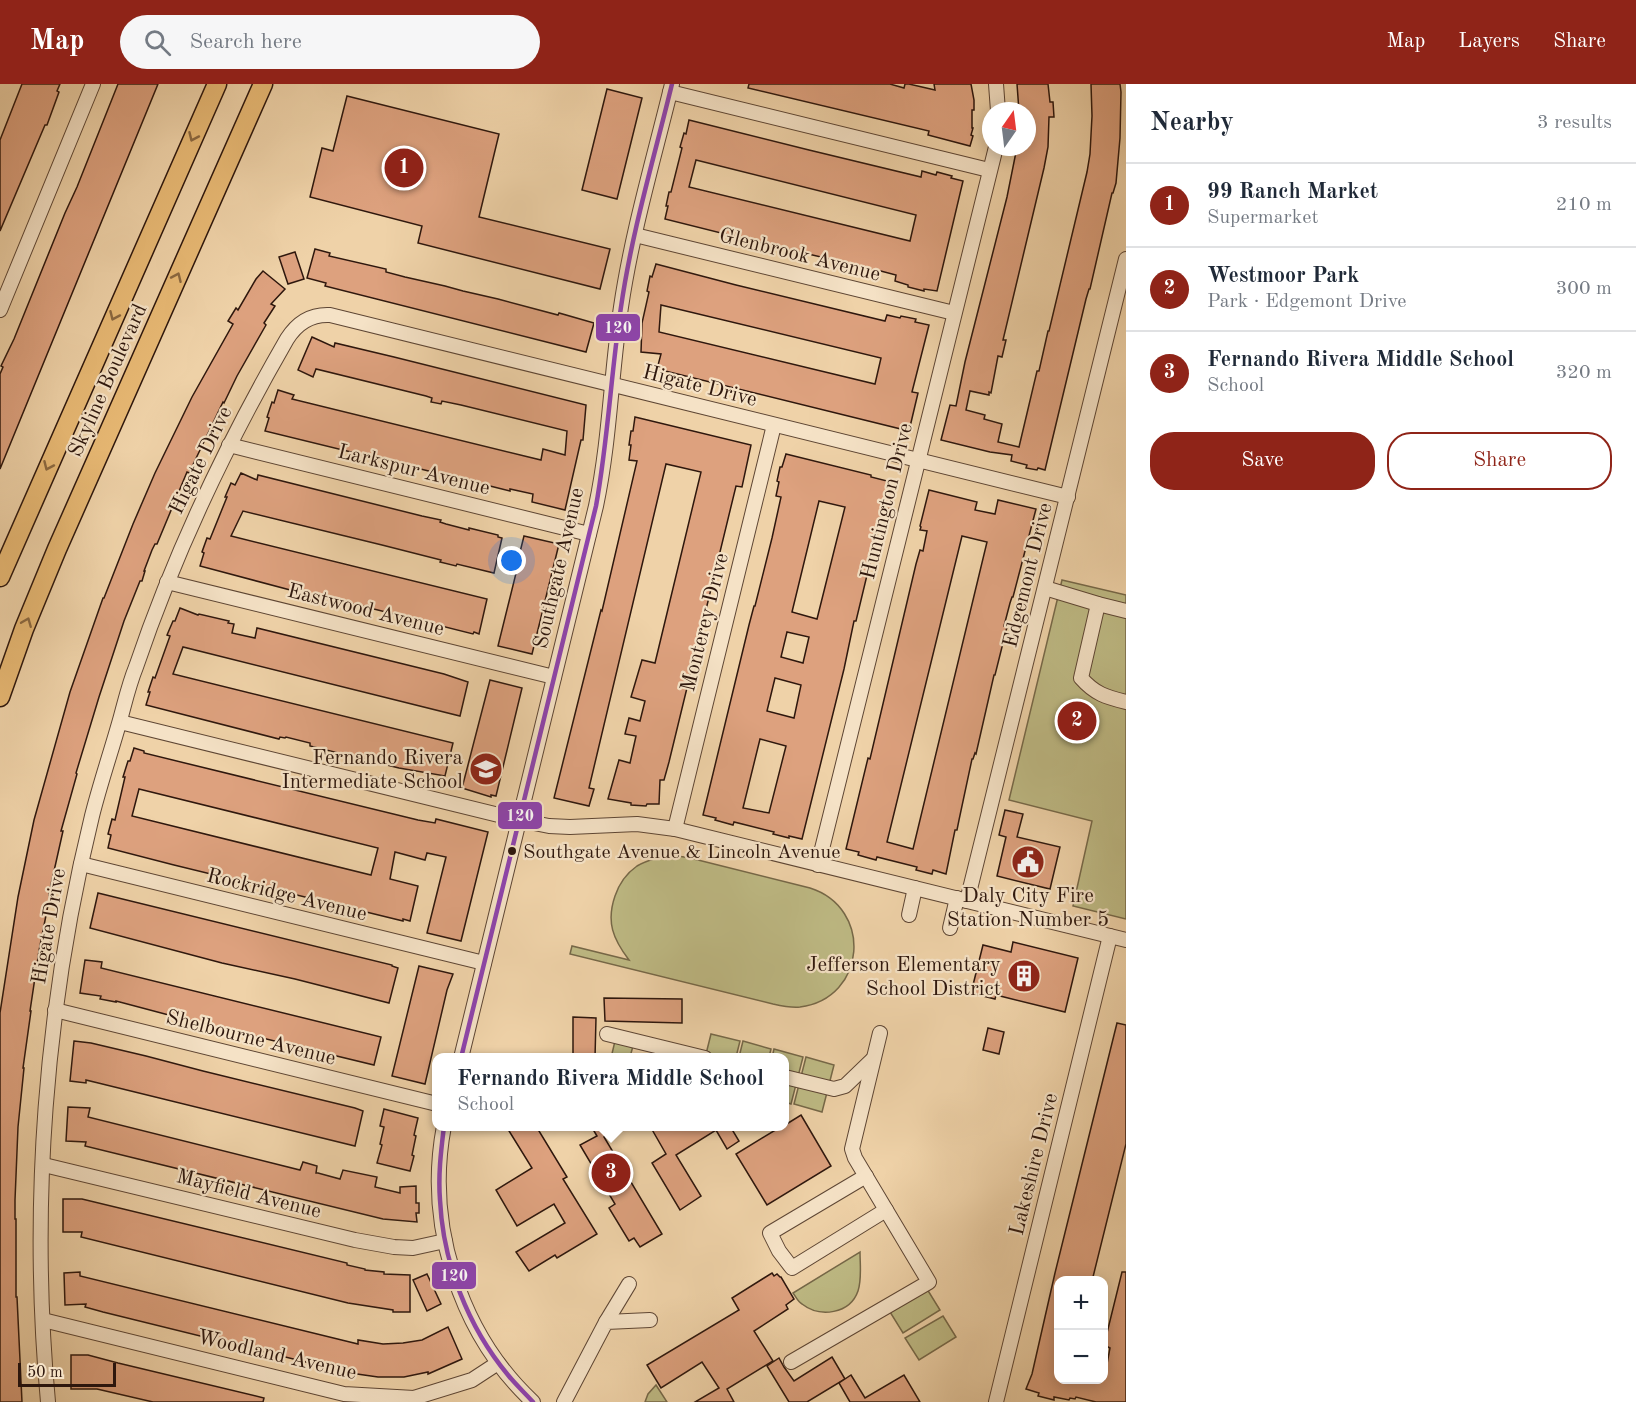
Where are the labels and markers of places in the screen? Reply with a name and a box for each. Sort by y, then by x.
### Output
pin: 1 [384,146,424,190]
pin: 2 [1058,698,1096,744]
place label: Fernando Rivera Intermediate School [281,748,463,793]
school or university icon: Fernando Rivera Intermediate School [468,751,504,787]
place label: Southgate Avenue & Lincoln Avenue [523,843,840,863]
public building icon: Daly City Fire Station Number 5 [1010,844,1046,880]
marker: Southgate Avenue & Lincoln Avenue [506,845,518,857]
place label: Daly City Fire Station Number 5 [947,886,1109,931]
place label: Jefferson Elementary School District [806,955,1001,1000]
building icon: Jefferson Elementary School District [1006,958,1042,994]
pin: 3 [592,1150,630,1196]

